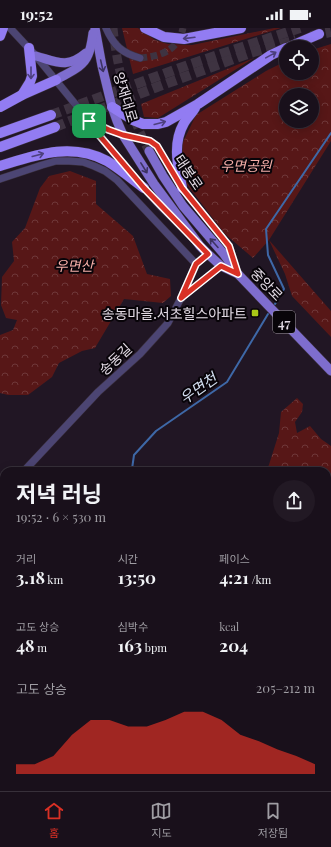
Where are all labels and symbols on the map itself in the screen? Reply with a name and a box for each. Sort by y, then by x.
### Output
one-way arrow [183,34,196,42]
one-way arrow [265,51,277,59]
one-way arrow [99,59,107,72]
one-way arrow [27,66,35,79]
street label: 양재대로 [109,70,143,125]
pin [72,104,106,138]
one-way arrow [154,119,167,126]
one-way arrow [31,151,44,158]
street label: 태봉로 [170,151,208,193]
park label: 우면공원 [220,156,273,175]
one-way arrow [140,162,148,173]
one-way arrow [210,238,219,248]
park label: 우면산 [55,256,95,275]
street label: 중앙로 [247,264,287,305]
place label: 송동마을.서초힐스아파트 [102,304,247,323]
marker: 송동마을.서초힐스아파트 [250,308,260,318]
road number: 47 [273,311,295,333]
street label: 송동길 [94,339,136,379]
water label: 우면천 [175,367,222,408]

